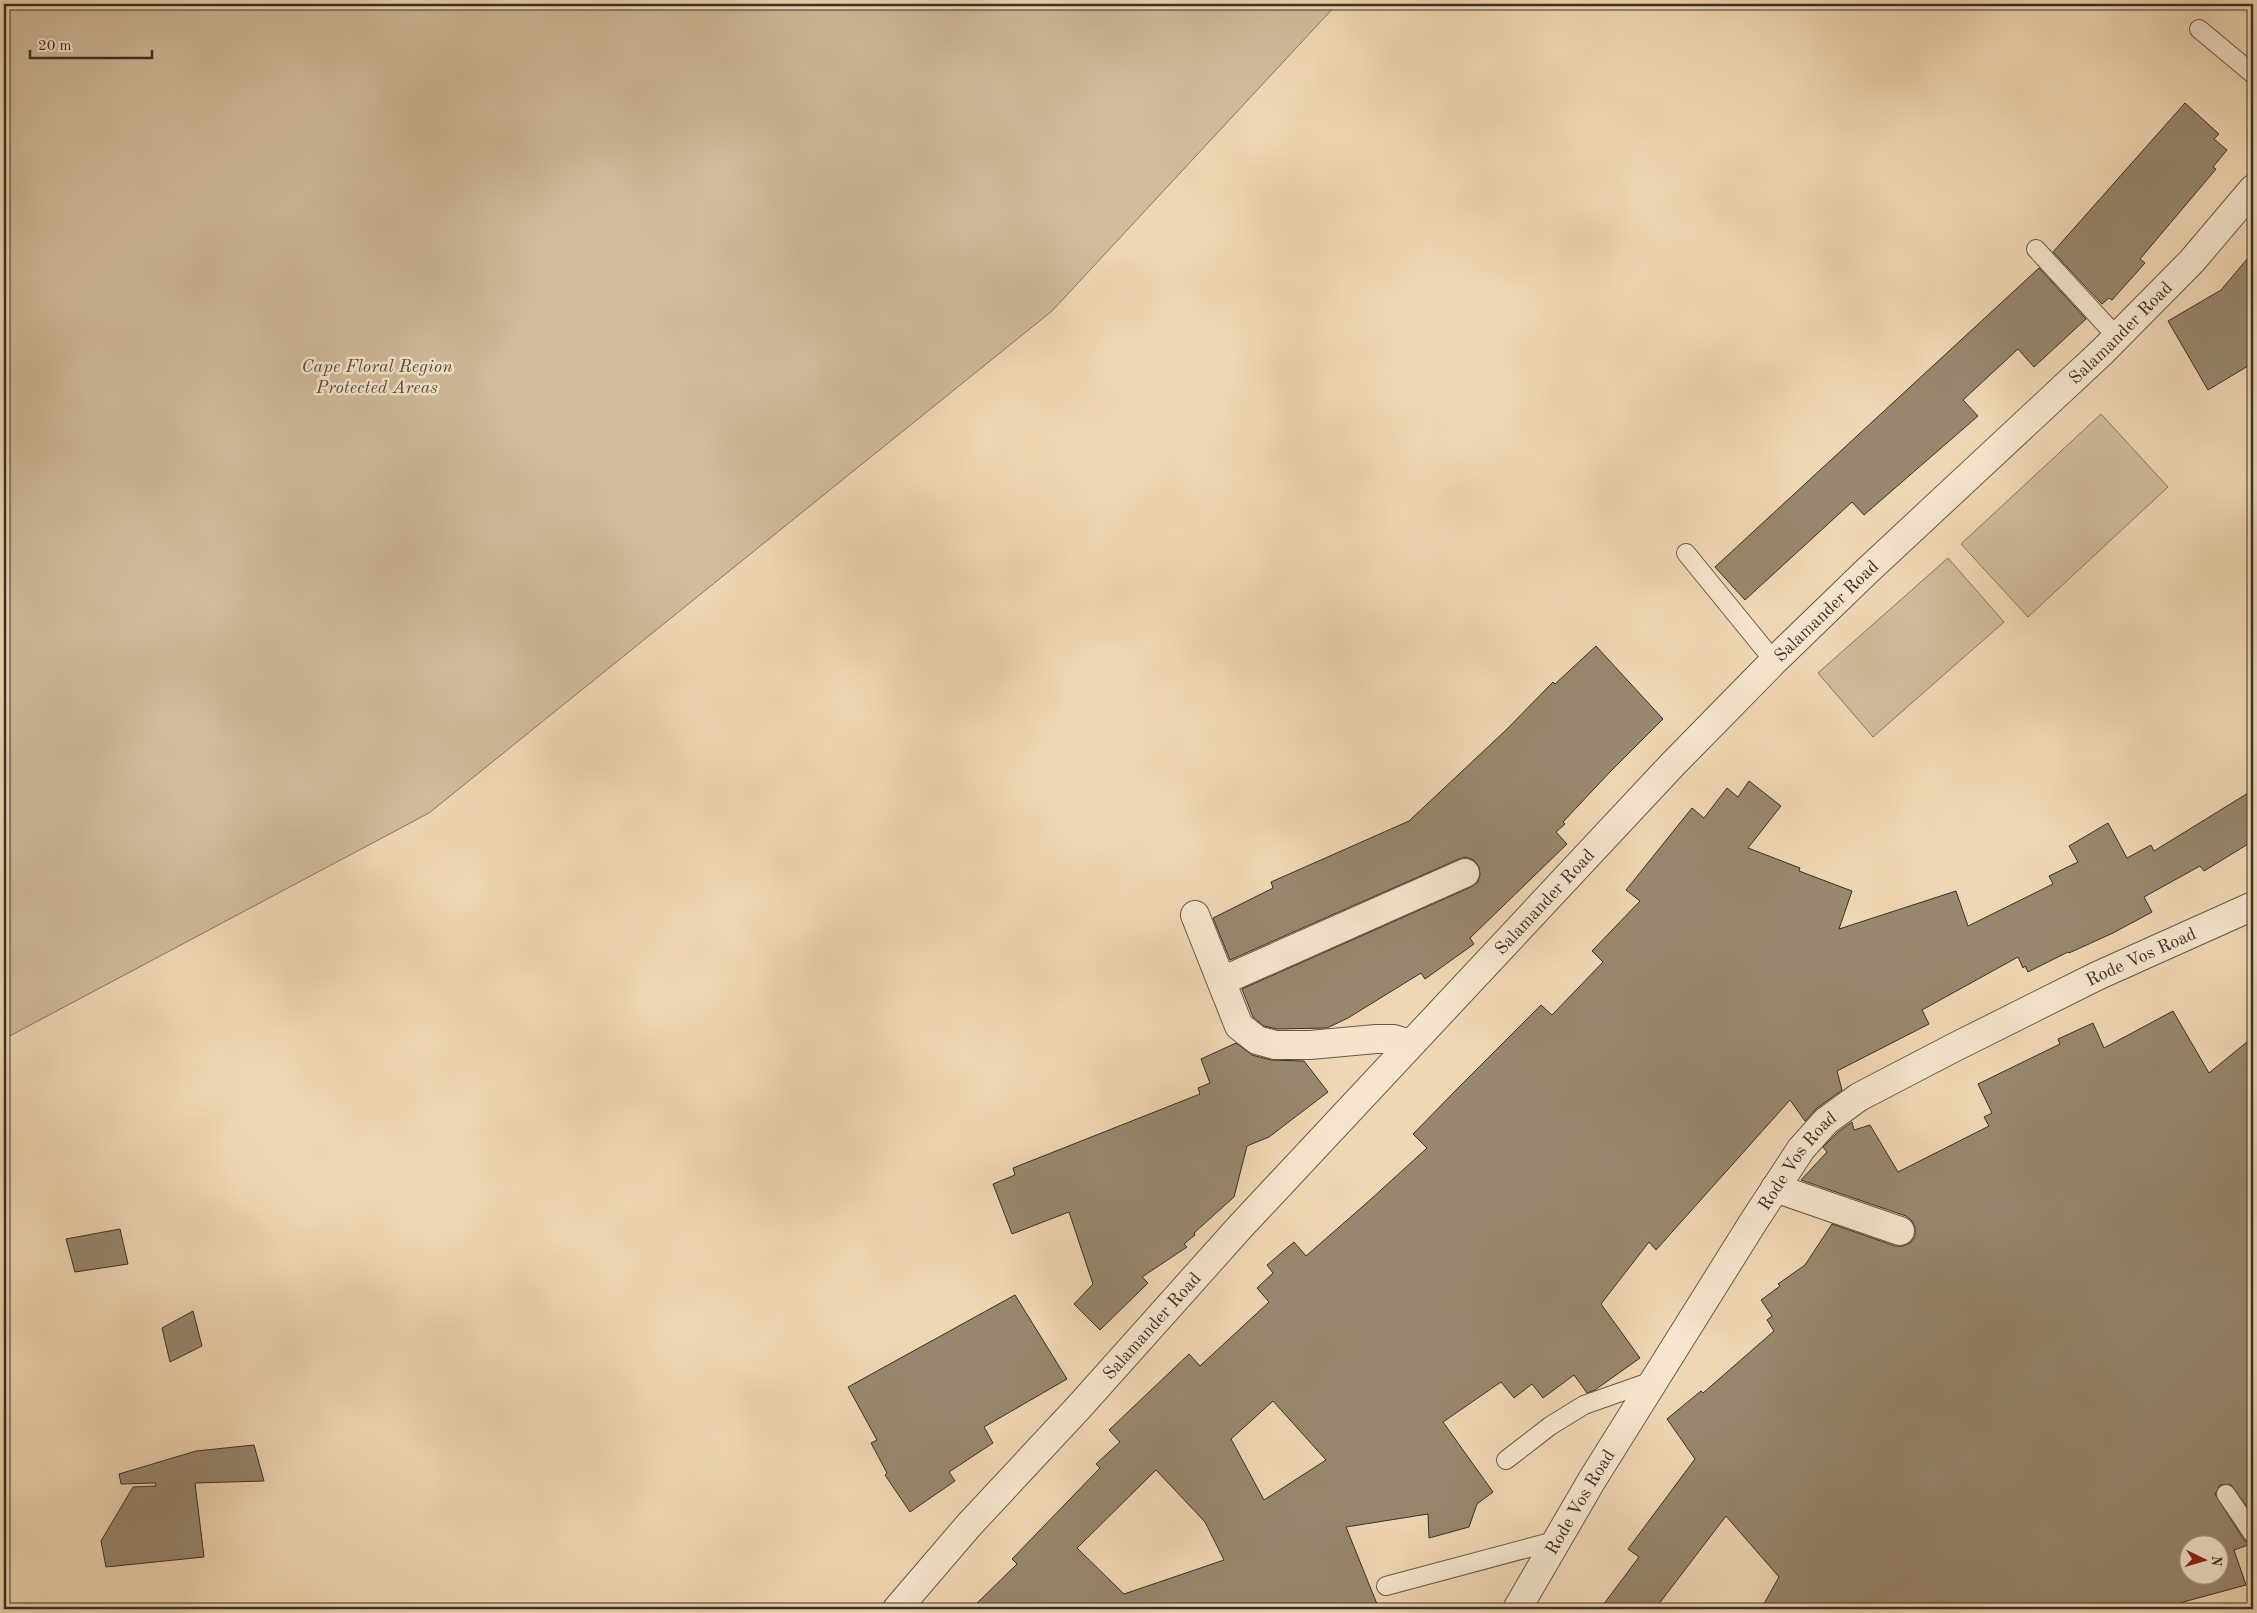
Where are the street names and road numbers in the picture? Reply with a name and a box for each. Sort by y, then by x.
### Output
street label: Salamander Road [2066,279,2176,388]
street label: Salamander Road [1771,557,1882,666]
street label: Salamander Road [1492,846,1598,958]
street label: Rode Vos Road [2083,925,2199,990]
street label: Rode Vos Road [1755,1109,1840,1214]
street label: Salamander Road [1100,1269,1205,1383]
street label: Rode Vos Road [1543,1447,1619,1558]

